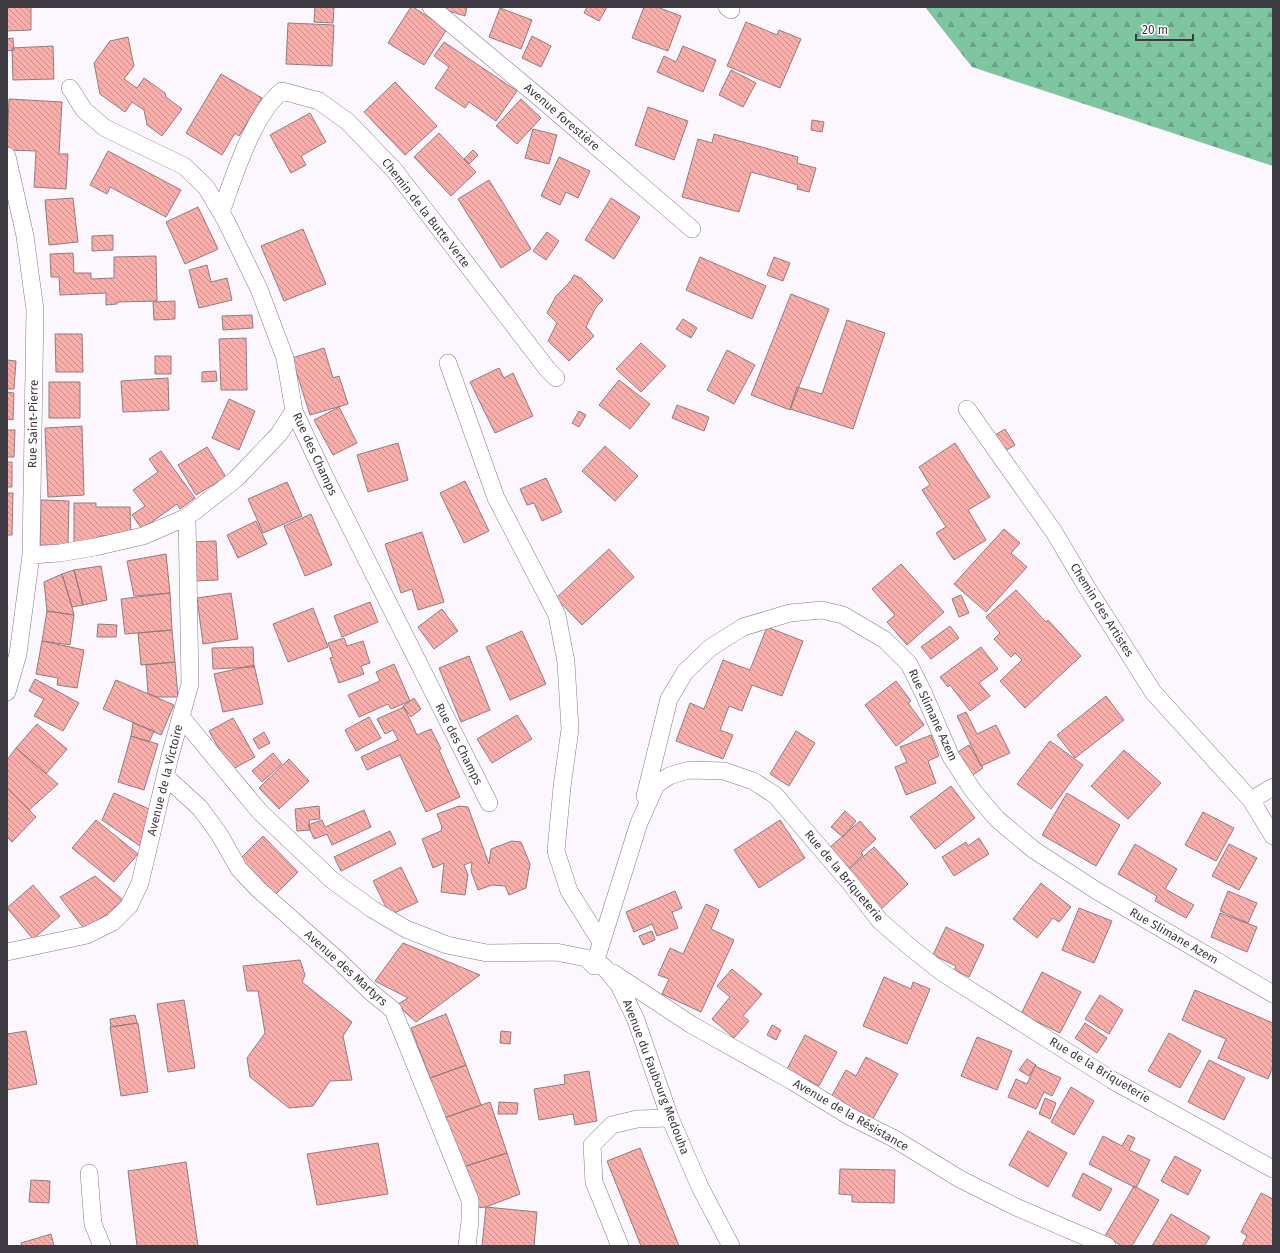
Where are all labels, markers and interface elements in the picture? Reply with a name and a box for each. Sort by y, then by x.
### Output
scale bar [1136,16,1193,42]
text: 20 m [1142,23,1168,37]
street label: Avenue forestière [521,80,603,154]
street label: Chemin de la Butte Verte [379,156,473,270]
street label: Rue Saint-Pierre [25,380,41,468]
street label: Rue des Champs [290,410,340,498]
street label: Chemin des Artistes [1068,561,1137,660]
street label: Rue Slimane Azem [906,667,960,763]
street label: Rue des Champs [432,701,486,787]
street label: Avenue de la Victoire [144,723,186,837]
street label: Rue de la Briqueterie [802,827,886,925]
street label: Rue Slimane Azem [1127,905,1221,967]
street label: Avenue des Martyrs [302,927,390,1009]
street label: Avenue du Faubourg Medouha [620,998,692,1156]
street label: Rue de la Briqueterie [1047,1034,1153,1106]
street label: Avenue de la Résistance [791,1076,911,1154]

